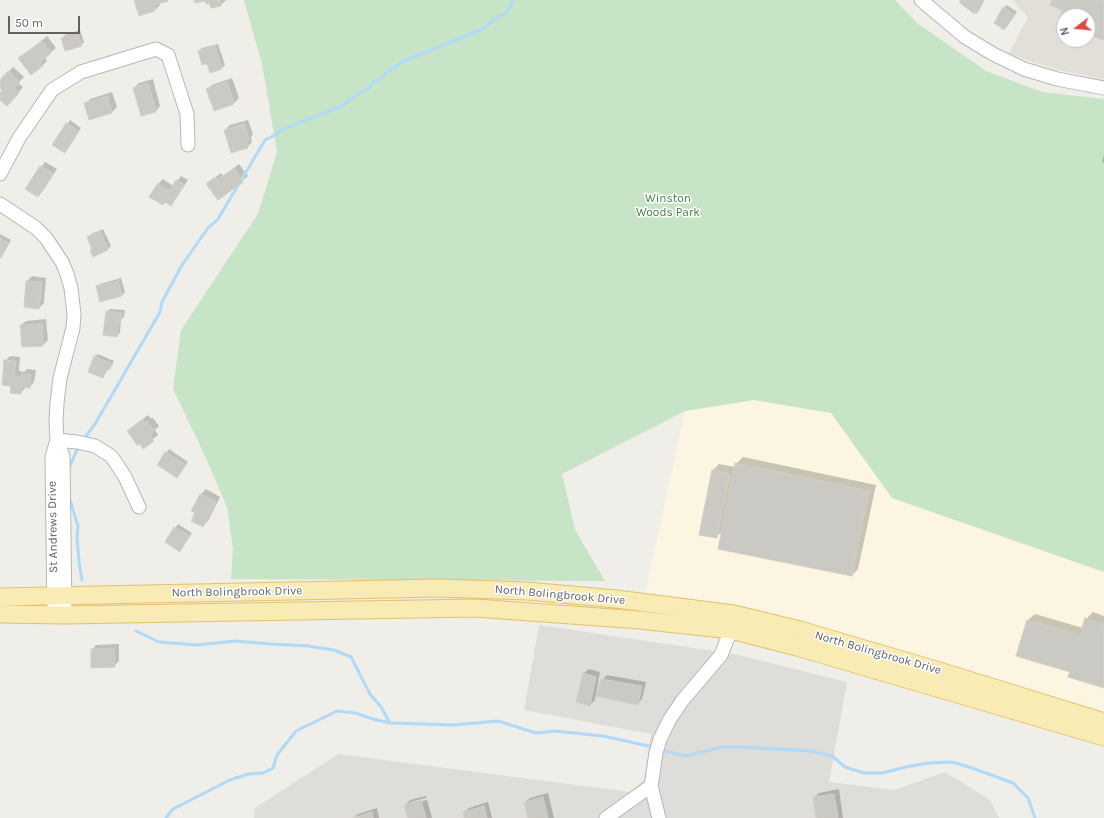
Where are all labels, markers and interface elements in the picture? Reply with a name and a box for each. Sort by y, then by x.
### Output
scale bar [10,8,82,34]
north arrow [1056,8,1096,48]
text: 50 m [15,16,43,30]
text: N [1058,26,1072,37]
park label: Winston Woods Park [636,192,700,220]
street label: St Andrews Drive [45,481,61,573]
street label: North Bolingbrook Drive [494,582,626,608]
street label: North Bolingbrook Drive [171,584,303,600]
street label: North Bolingbrook Drive [813,628,943,678]

